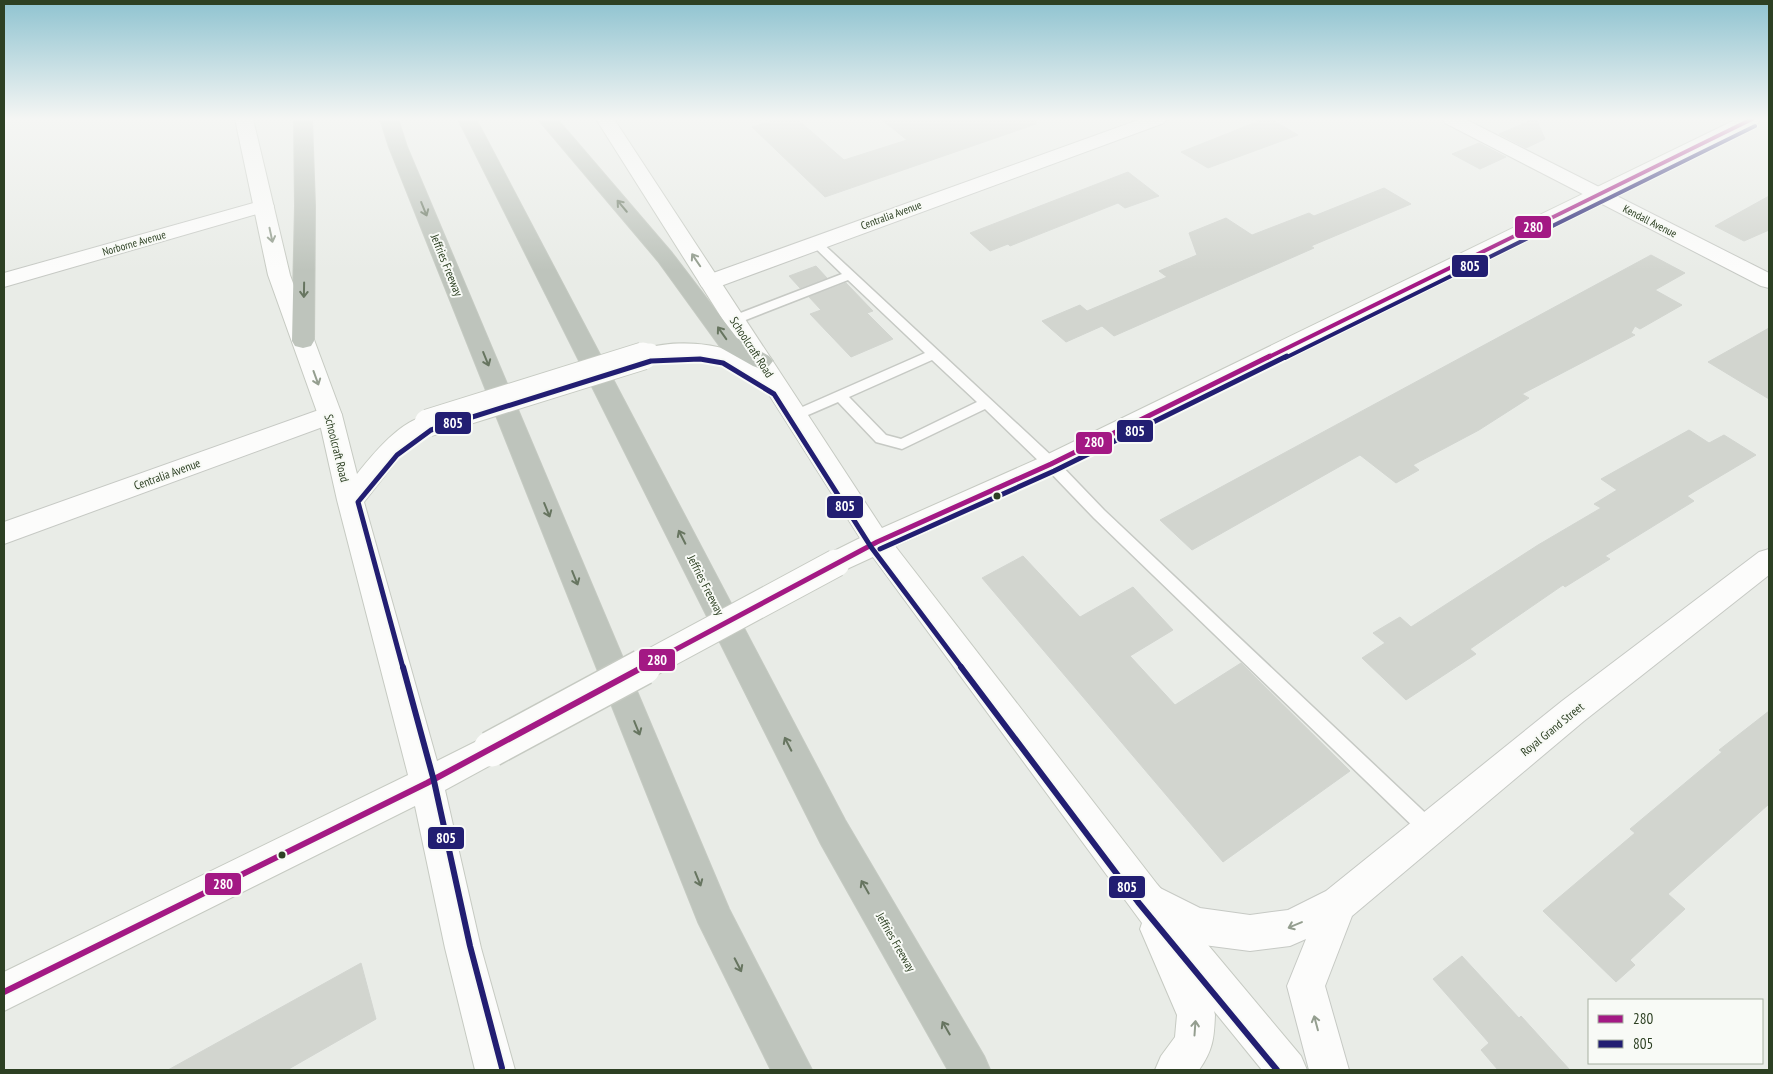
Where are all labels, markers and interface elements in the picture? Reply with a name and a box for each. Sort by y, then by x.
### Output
street label: Centralia Avenue [859,197,924,232]
one-way arrow [616,199,627,212]
one-way arrow [420,201,429,216]
street label: Kendall Avenue [1621,201,1680,241]
line badge: 280 [1514,215,1552,239]
text: 280 [1523,218,1543,236]
one-way arrow [266,226,276,242]
street label: Norborne Avenue [101,227,168,259]
street label: Jeffries Freeway [427,231,466,299]
one-way arrow [690,253,701,267]
line badge: 805 [1451,254,1489,278]
text: 805 [1460,257,1480,275]
one-way arrow [299,282,309,298]
street label: Schoolcraft Road [727,314,777,380]
one-way arrow [717,327,727,341]
one-way arrow [482,352,491,367]
one-way arrow [312,370,321,386]
line badge: 805 [434,411,472,435]
street label: Schoolcraft Road [321,412,353,484]
text: 805 [443,414,463,432]
line badge: 805 [1116,419,1154,443]
text: 805 [1125,422,1145,440]
line badge: 280 [1075,431,1113,455]
text: 280 [1084,433,1104,451]
street label: Centralia Avenue [132,455,202,493]
unlabelled marker [992,491,1002,501]
line badge: 805 [826,495,864,519]
text: 805 [835,497,855,515]
one-way arrow [543,502,553,517]
one-way arrow [677,530,686,545]
street label: Jeffries Freeway [684,551,728,618]
one-way arrow [571,570,580,585]
line badge: 280 [638,648,676,672]
text: 280 [647,651,667,669]
street label: Royal Grand Street [1517,699,1587,759]
one-way arrow [632,720,642,735]
one-way arrow [783,737,792,752]
line badge: 805 [427,826,465,850]
text: 805 [436,829,456,847]
unlabelled marker [277,850,287,860]
one-way arrow [694,871,704,886]
line badge: 280 [204,872,242,896]
text: 280 [213,875,233,893]
line badge: 805 [1108,875,1146,899]
text: 805 [1117,878,1137,896]
one-way arrow [859,881,869,895]
street label: Jeffries Freeway [873,909,919,975]
one-way arrow [1288,921,1303,931]
one-way arrow [734,957,743,972]
legend [1588,999,1763,1064]
text: 280 [1633,1009,1654,1028]
one-way arrow [1311,1016,1321,1032]
one-way arrow [1191,1020,1200,1036]
one-way arrow [940,1021,950,1036]
text: 805 [1633,1034,1653,1053]

